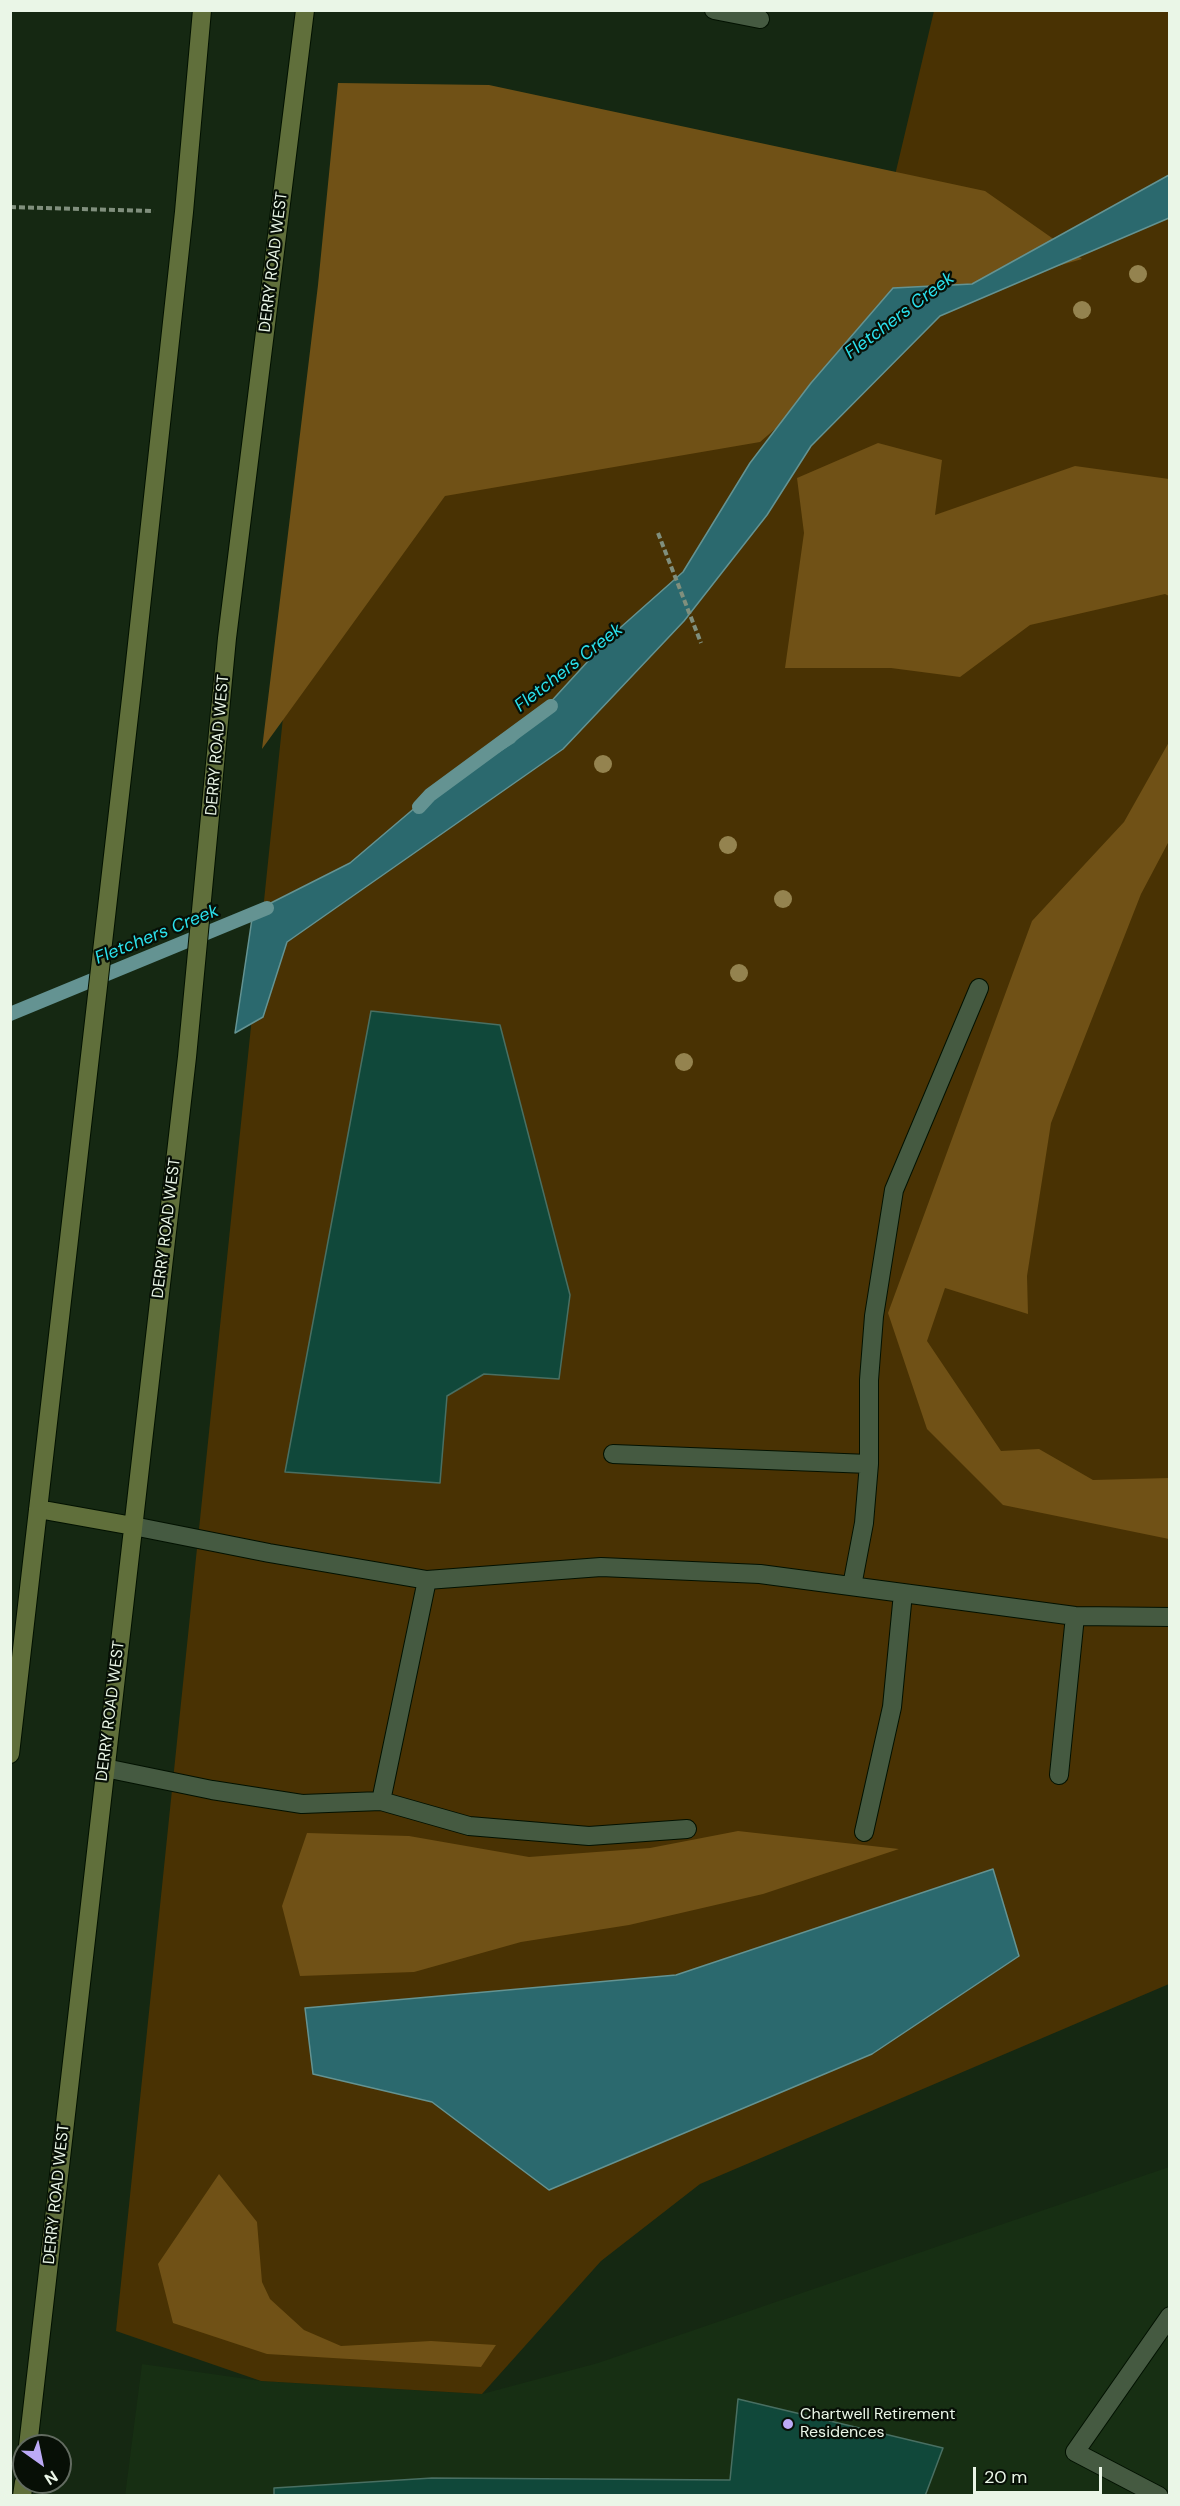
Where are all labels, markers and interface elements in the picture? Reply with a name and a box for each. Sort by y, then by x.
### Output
street label: DERRY ROAD WEST [256,191,292,333]
water label: Fletchers Creek [841,268,959,364]
water label: Fletchers Creek [511,619,627,717]
street label: DERRY ROAD WEST [202,674,234,816]
water label: Fletchers Creek [92,900,222,970]
street label: DERRY ROAD WEST [149,1157,185,1299]
street label: DERRY ROAD WEST [93,1640,129,1782]
street label: DERRY ROAD WEST [40,2123,74,2265]
place label: Chartwell Retirement Residences [800,2405,955,2443]
marker: Chartwell Retirement Residences [781,2417,795,2431]
north arrow [12,2434,72,2494]
scale bar [976,2455,1105,2493]
text: 20 m [984,2465,1027,2489]
text: N [40,2466,62,2490]

